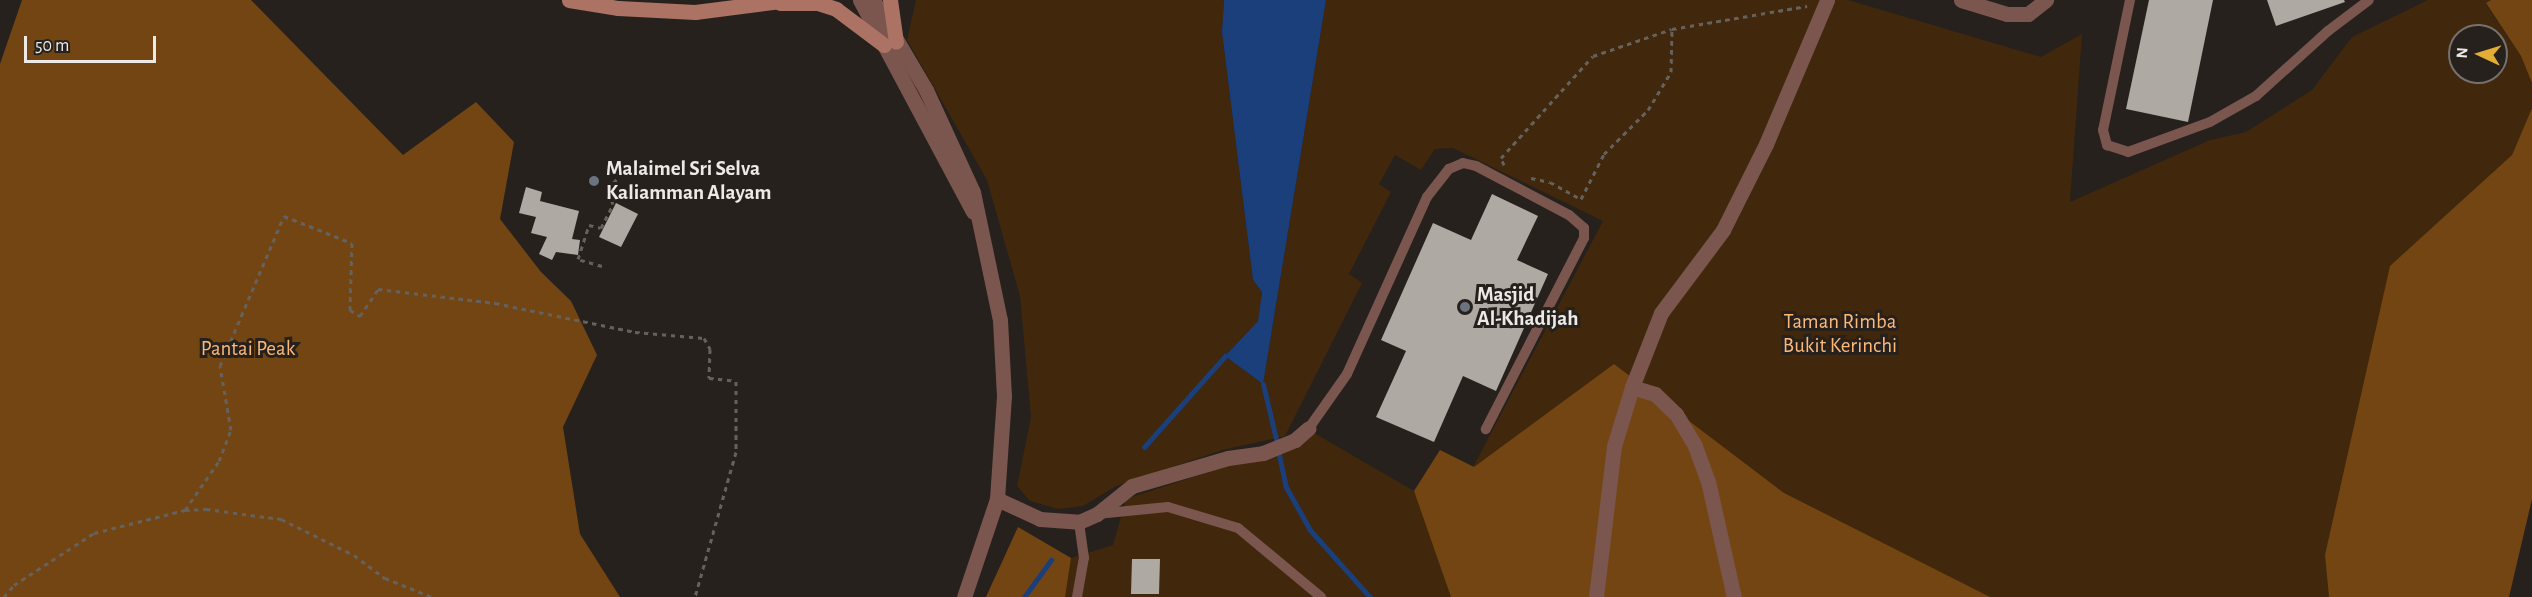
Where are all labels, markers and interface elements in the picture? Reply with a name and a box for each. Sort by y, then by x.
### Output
scale bar [27,24,159,62]
north arrow [2448,24,2508,84]
text: 50 m [35,37,69,55]
text: N [2454,47,2470,59]
place label: Malaimel Sri Selva Kaliamman Alayam [606,156,771,206]
marker: Malaimel Sri Selva Kaliamman Alayam [587,174,601,188]
place label: Masjid Al-Khadijah [1477,282,1578,332]
marker: Masjid Al-Khadijah [1458,300,1472,314]
park label: Taman Rimba Bukit Kerinchi [1783,309,1897,359]
park label: Pantai Peak [201,336,295,362]

